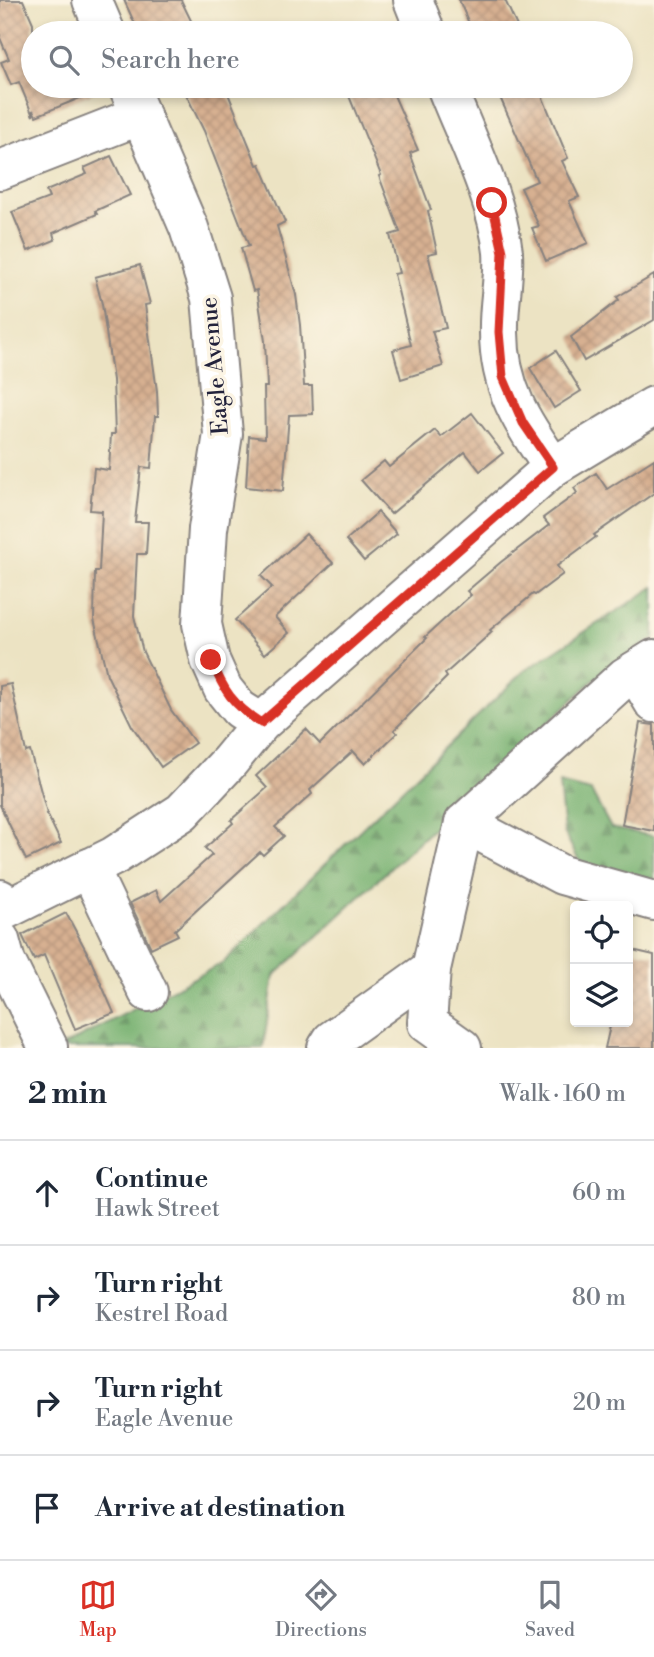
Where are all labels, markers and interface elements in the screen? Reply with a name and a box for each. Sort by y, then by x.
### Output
search box [21,21,633,98]
icon: search [45,41,83,79]
text: Search here [101,44,240,76]
route start [476,187,507,218]
street label: Eagle Avenue [195,296,235,436]
route end [195,644,226,675]
map controls [570,901,633,1027]
button: locate [570,901,633,964]
button: layers [570,964,633,1027]
text: 2 min [28,1075,107,1113]
text: Walk · 160 m [500,1080,626,1108]
text: Continue [95,1163,208,1195]
icon: ahead [28,1174,66,1212]
text: 60 m [572,1179,626,1207]
text: Hawk Street [95,1195,220,1223]
text: Turn right [95,1268,223,1300]
icon: right [28,1279,66,1317]
text: 80 m [572,1284,626,1312]
text: Kestrel Road [95,1300,228,1328]
text: Turn right [95,1373,223,1405]
icon: right [28,1384,66,1422]
text: 20 m [573,1389,626,1417]
text: Eagle Avenue [95,1405,233,1433]
icon: arrive [28,1489,66,1527]
text: Arrive at destination [95,1492,345,1524]
tab: Map [79,1576,117,1642]
tab: Directions [275,1576,367,1642]
tab: Saved [525,1576,575,1642]

